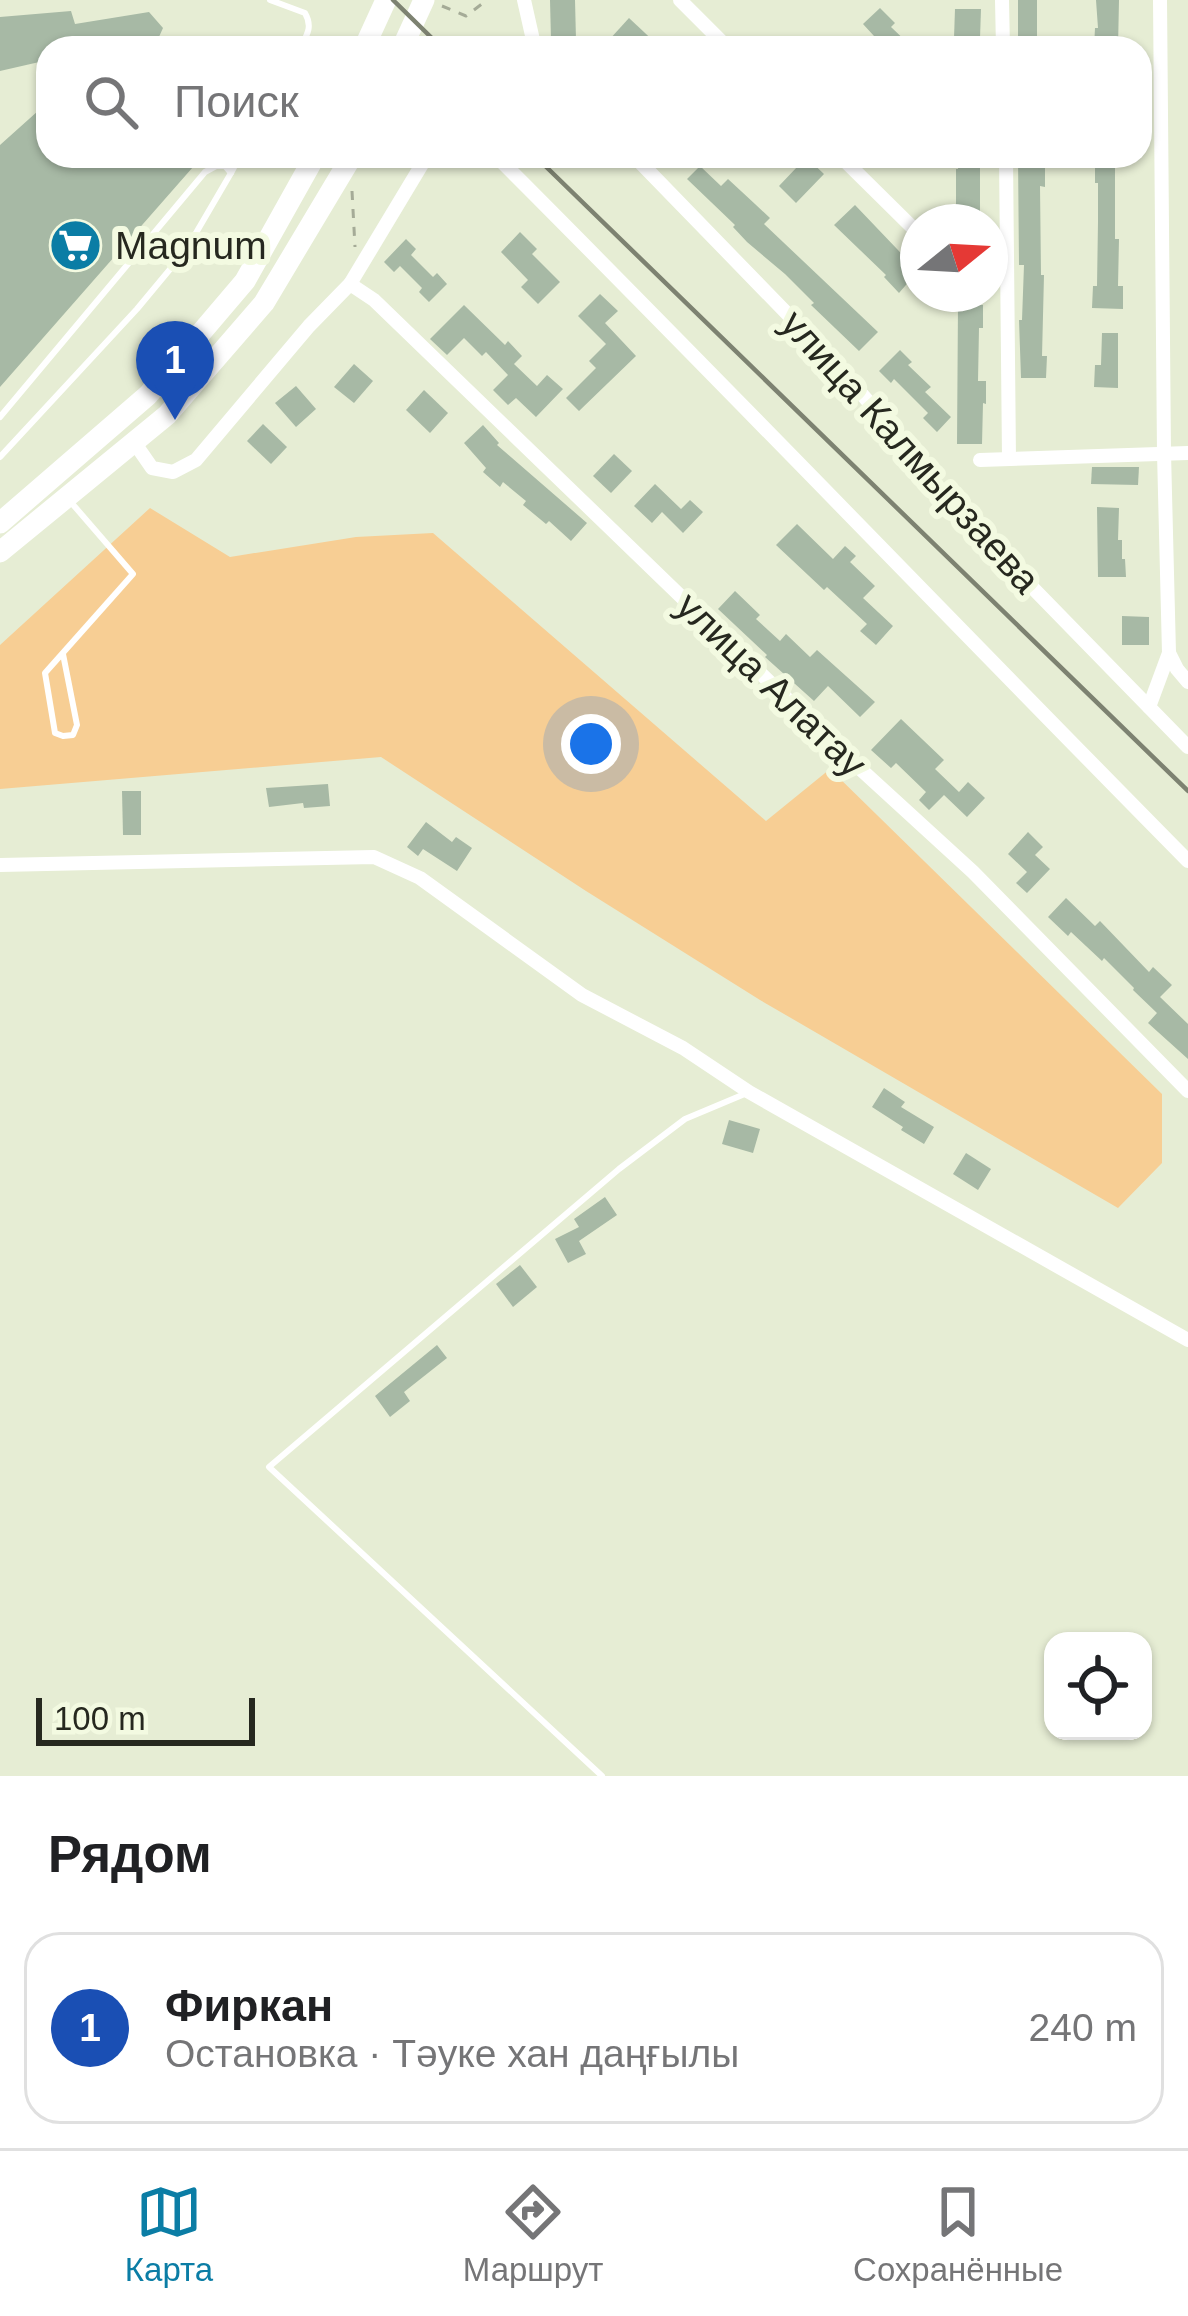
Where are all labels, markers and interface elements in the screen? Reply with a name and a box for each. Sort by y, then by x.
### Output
search box [36,36,1152,168]
icon: search [78,69,144,135]
text: Поиск [174,76,299,127]
north arrow [900,204,1008,312]
supermarket icon: Magnum [48,217,104,273]
place label: Magnum [115,224,267,267]
street label: улица Калмырзаева [773,301,1049,601]
pin: 1 [136,321,214,420]
street label: улица Алатау [668,584,875,786]
your location [561,714,621,774]
map controls [1044,1632,1152,1740]
button: locate [1044,1632,1152,1740]
scale bar [36,1692,255,1745]
text: 100 m [54,1700,146,1737]
text: Рядом [48,1826,212,1883]
text: Фиркан [165,1980,333,2031]
text: 1 [79,2006,101,2049]
text: 240 m [1029,2006,1137,2049]
text: Остановка · Тәуке хан даңғылы [165,2032,739,2075]
tab: Карта [125,2179,213,2289]
tab: Маршрут [463,2179,603,2289]
tab: Сохранённые [853,2179,1063,2289]

